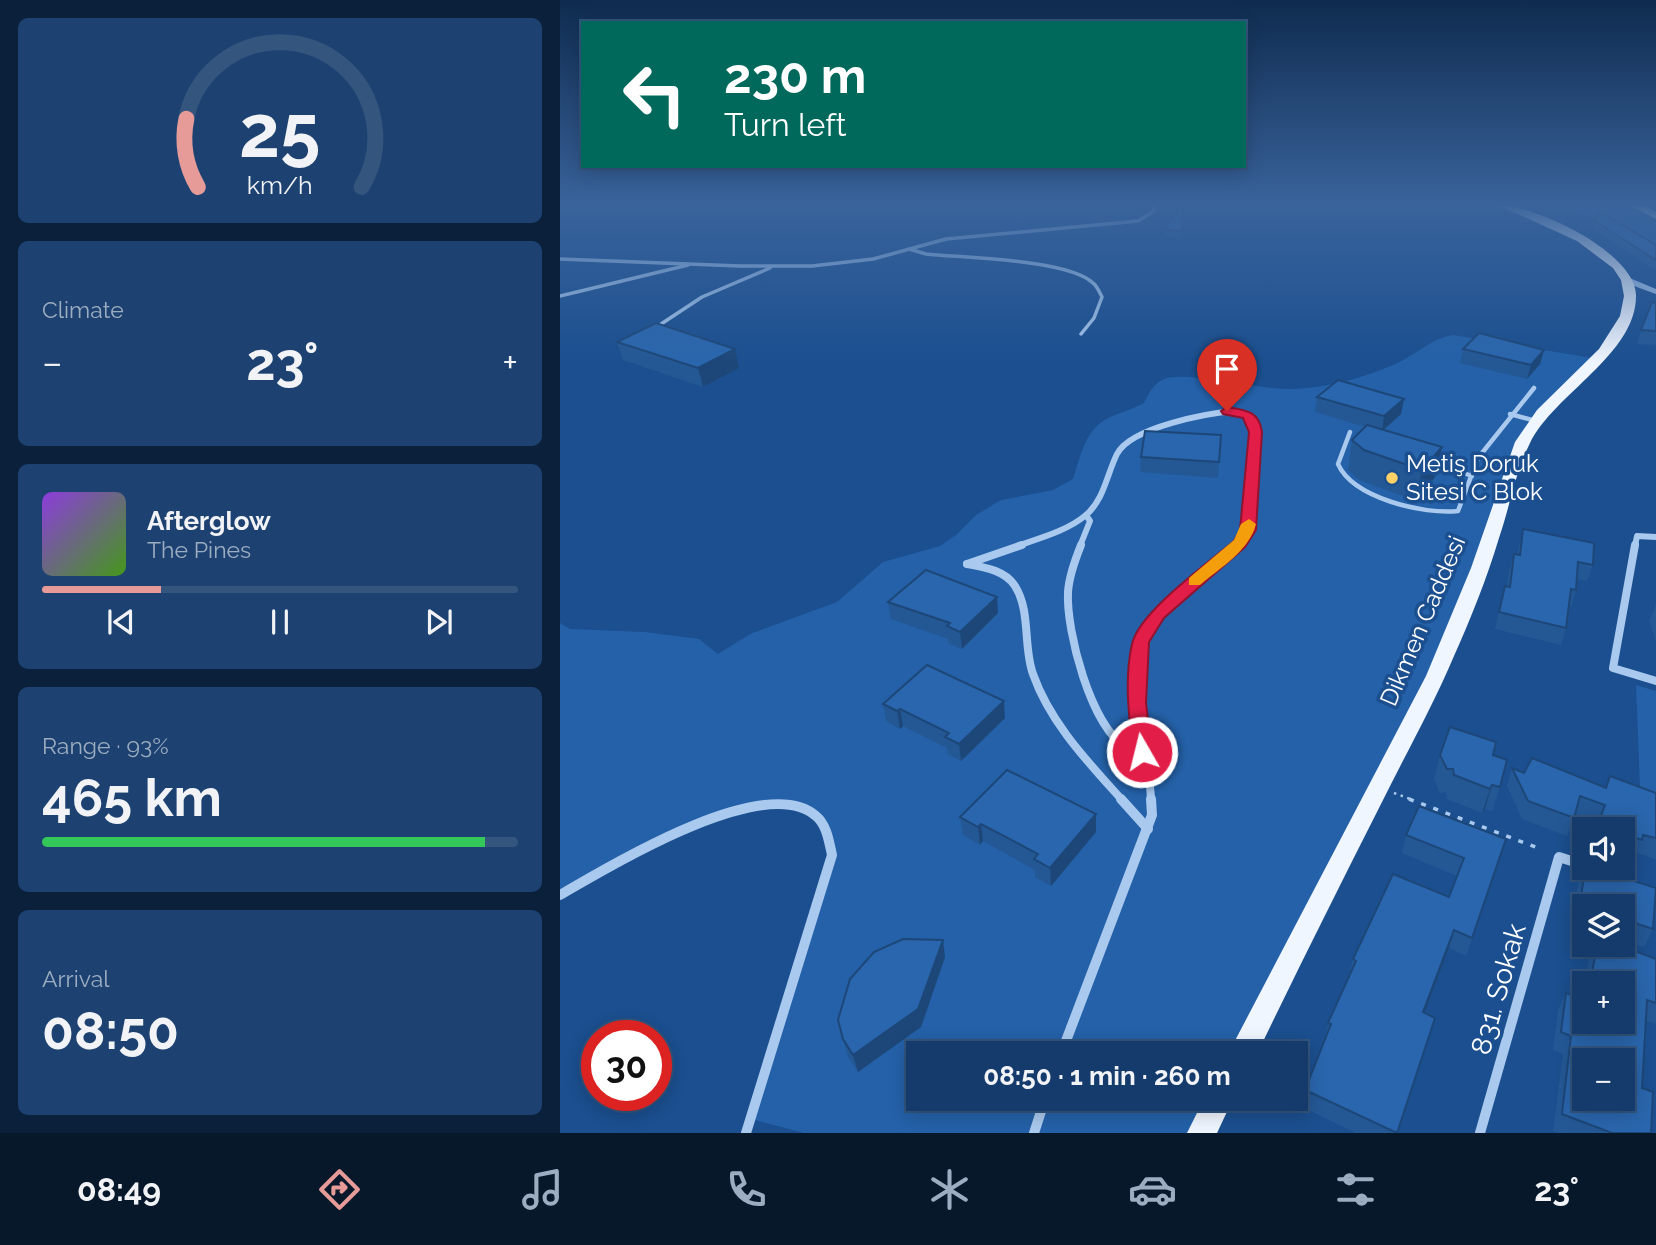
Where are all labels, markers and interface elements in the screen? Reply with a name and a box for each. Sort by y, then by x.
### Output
text: 230 m [724,47,866,104]
icon: left [609,49,700,140]
text: 25 [239,89,321,174]
text: Turn left [724,106,846,143]
text: km/h [247,169,313,199]
text: Climate [42,296,124,323]
text: 23° [246,331,319,392]
pin [1197,339,1257,411]
text: − [42,340,62,385]
text: + [502,340,518,385]
icon: arrive [1208,350,1246,388]
place label: Metiş Doruk Sitesi C Blok [1406,449,1543,506]
marker: Metiş Doruk Sitesi C Blok [1384,470,1400,486]
text: Afterglow [147,506,271,536]
street label: Dikmen Caddesi [1374,532,1471,710]
text: The Pines [147,536,251,563]
icon: previous [102,603,140,641]
icon: pause [261,603,299,641]
icon: next [420,603,458,641]
position arrow [1105,715,1179,789]
text: Range · 93% [42,732,169,759]
text: 465 km [42,767,222,828]
map controls [1572,817,1635,1111]
button: sound [1572,817,1635,880]
button: layers [1572,894,1635,957]
street label: 831. Sokak [1464,920,1533,1058]
text: Arrival [42,965,109,992]
button: + [1572,971,1635,1034]
text: 08:50 [42,1000,179,1061]
speed limit sign: 30 [581,1020,672,1111]
button: − [1572,1048,1635,1111]
text: 08:50 · 1 min · 260 m [983,1061,1231,1091]
icon: directions [315,1165,364,1214]
icon: music [518,1165,567,1214]
icon: phone [722,1165,771,1214]
icon: climate [925,1165,974,1214]
icon: car [1128,1165,1177,1214]
icon: filters [1331,1165,1380,1214]
text: 08:49 [77,1171,161,1208]
text: 23° [1534,1171,1579,1208]

